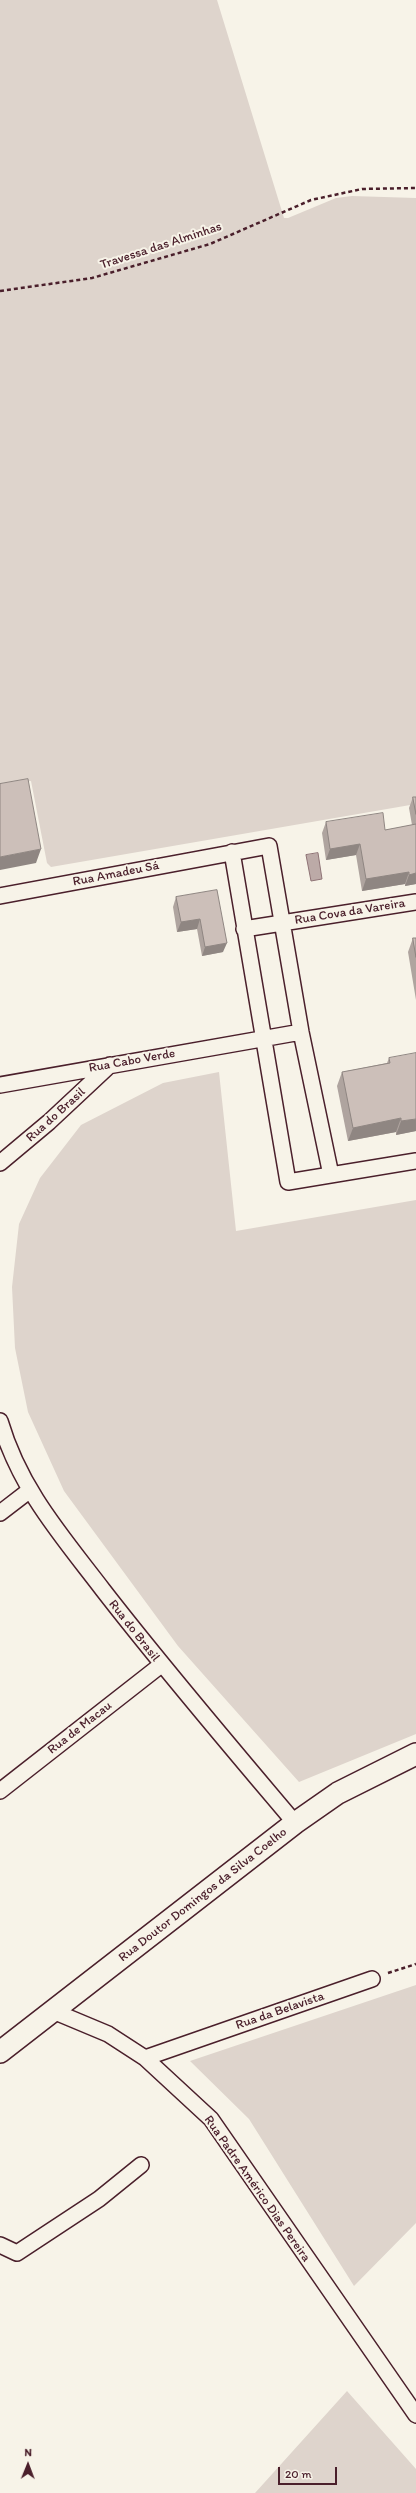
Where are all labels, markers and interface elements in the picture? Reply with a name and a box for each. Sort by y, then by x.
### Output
street label: Travessa das Alminhas [98,219,224,273]
street label: Rua Amadeu Sá [71,858,161,890]
street label: Rua Cova da Vareira [294,896,406,928]
street label: Rua Cabo Verde [88,1046,176,1076]
street label: Rua do Brasil [23,1084,89,1146]
street label: Rua do Brasil [105,1597,163,1665]
street label: Rua de Macau [45,1698,115,1758]
street label: Rua Doutor Domingos da Silva Coelho [116,1824,290,1966]
street label: Rua da Belavista [234,1989,326,2033]
street label: Rua Padre Américo Dias Pereira [200,2113,314,2265]
north arrow [8,2445,48,2485]
text: N [24,2446,32,2459]
scale bar [280,2459,339,2485]
text: 20 m [285,2467,312,2481]

